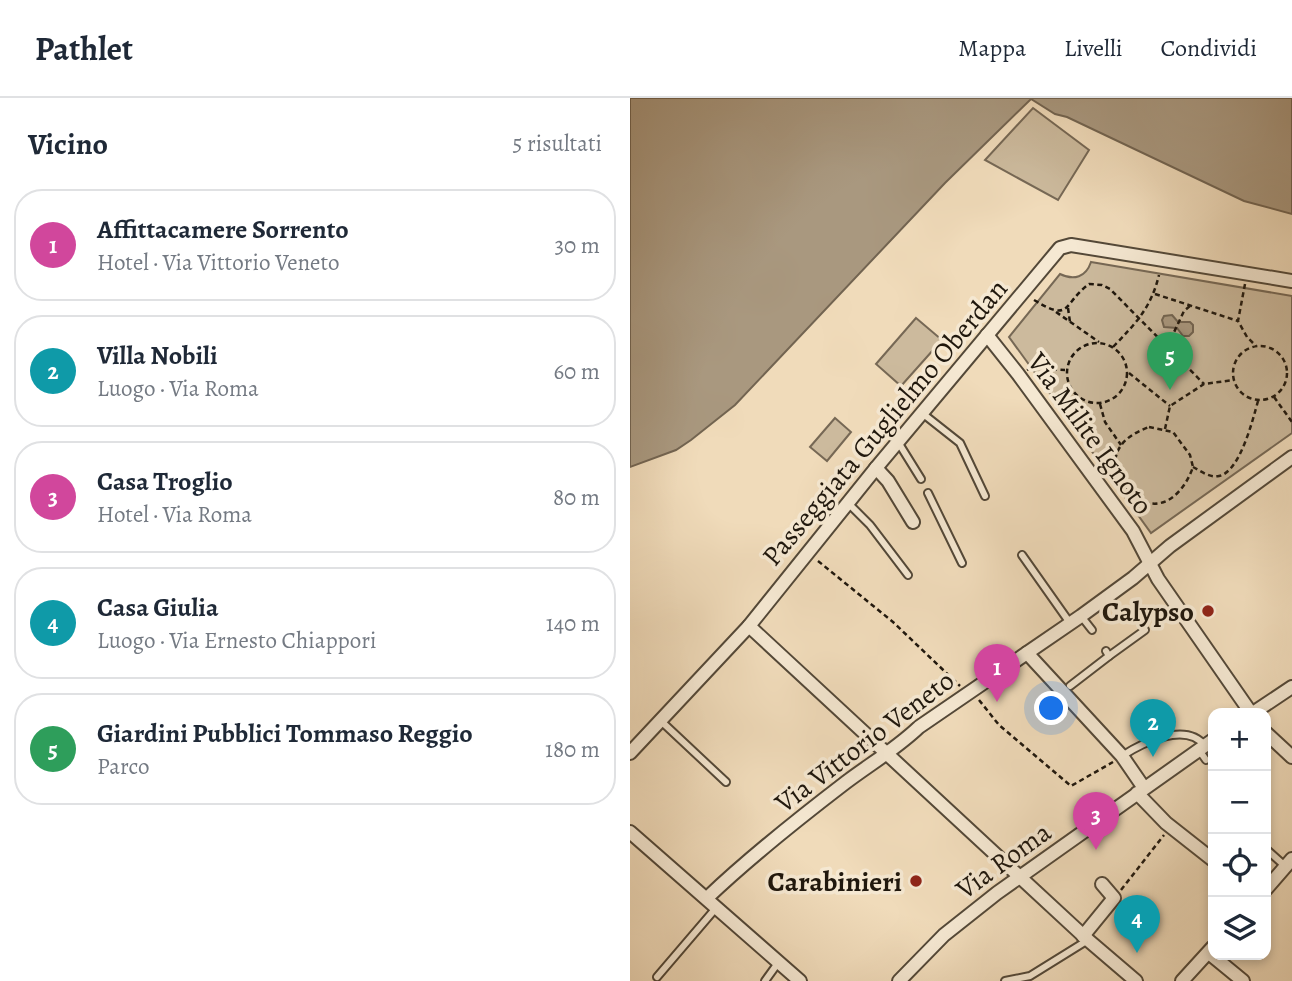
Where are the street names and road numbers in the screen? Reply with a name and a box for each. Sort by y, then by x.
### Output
street label: Passeggiata Guglielmo Oberdan [753,271,1016,574]
street label: Via Milite Ignoto [1018,344,1162,522]
street label: Via Vittorio Veneto [766,662,962,822]
street label: Via Roma [948,813,1059,909]

